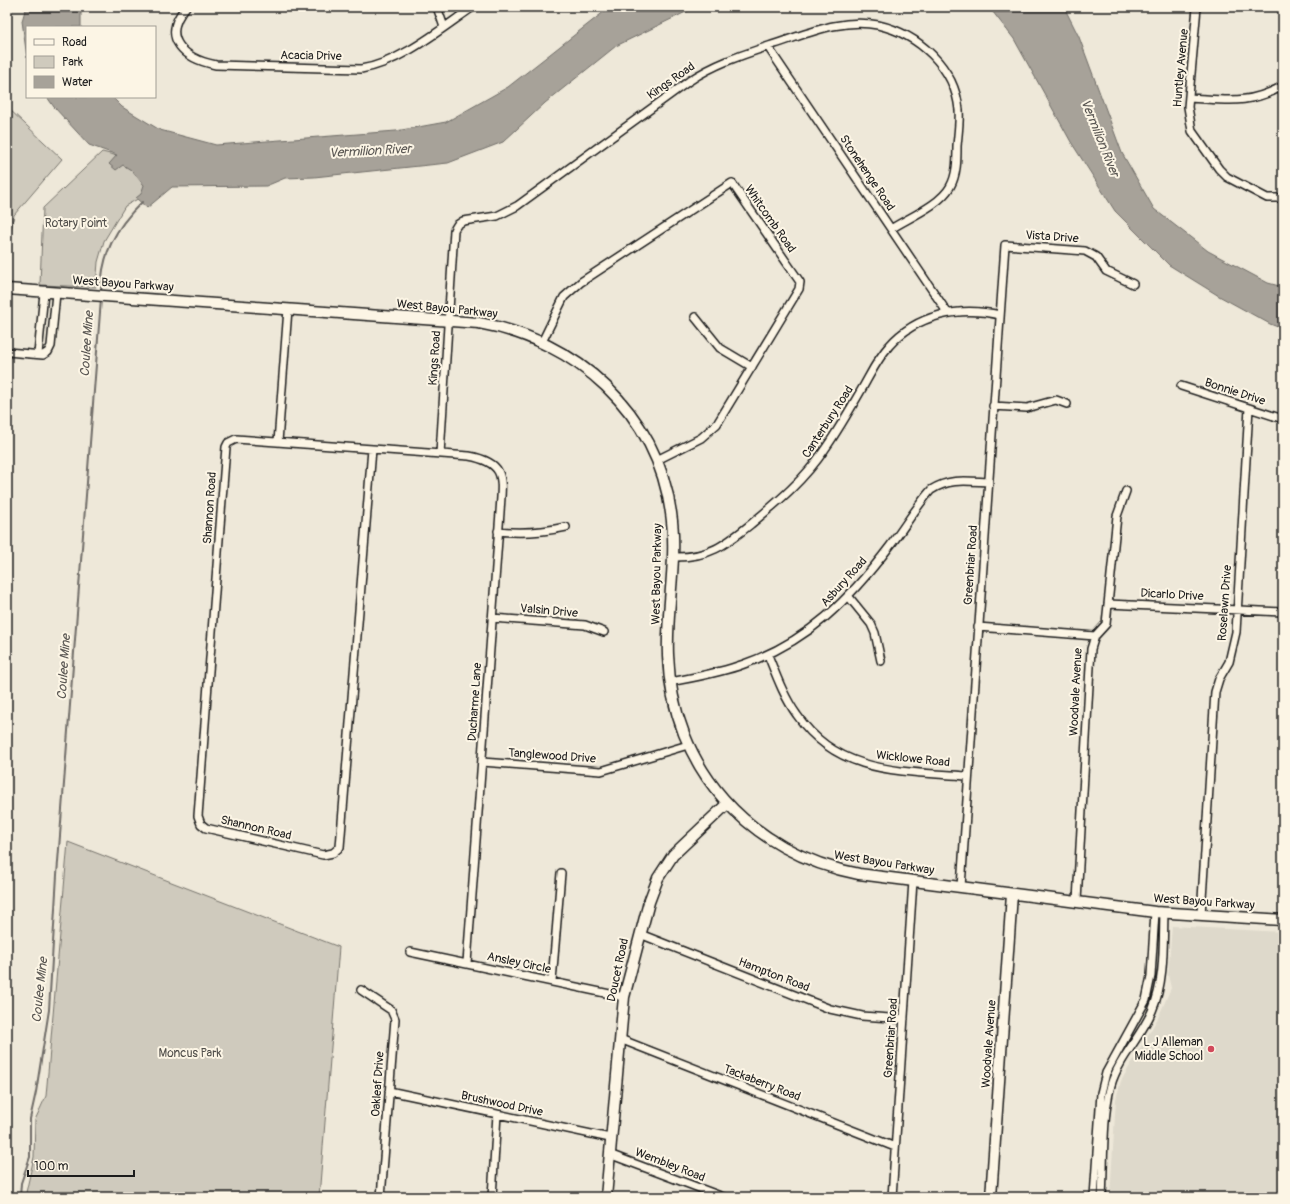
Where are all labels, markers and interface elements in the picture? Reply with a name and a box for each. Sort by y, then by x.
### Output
legend [26,26,156,98]
street label: Huntley Avenue [1170,28,1192,108]
text: Road [62,35,87,50]
street label: Acacia Drive [280,48,342,64]
text: Park [62,55,83,70]
street label: Kings Road [644,59,698,103]
text: Water [62,75,93,90]
water label: Vermilion River [1077,97,1124,181]
street label: Stonehenge Road [836,132,898,214]
water label: Vermilion River [329,141,414,161]
street label: Whitcomb Road [741,182,799,256]
park label: Rotary Point [45,216,107,231]
street label: Vista Drive [1025,228,1079,246]
street label: West Bayou Parkway [72,273,174,295]
street label: West Bayou Parkway [396,296,498,322]
water label: Coulee Mine [77,309,97,377]
street label: Kings Road [426,330,444,386]
street label: Bonnie Drive [1203,375,1267,409]
street label: Canterbury Road [799,383,857,461]
street label: Shannon Road [200,471,220,545]
street label: West Bayou Parkway [649,523,665,625]
street label: Greenbriar Road [961,524,981,605]
street label: Asbury Road [818,554,870,610]
street label: Roselawn Drive [1215,564,1235,642]
street label: Dicarlo Drive [1140,586,1204,604]
street label: Valsin Drive [519,601,579,621]
water label: Coulee Mine [54,632,74,700]
street label: Woodvale Avenue [1066,647,1086,736]
street label: Ducharme Lane [465,662,485,742]
street label: Tanglewood Drive [508,745,596,767]
street label: Wicklowe Road [875,748,951,770]
street label: Shannon Road [219,813,293,843]
street label: West Bayou Parkway [833,848,935,878]
street label: West Bayou Parkway [1153,891,1255,913]
street label: Doucet Road [604,937,632,1003]
street label: Ansley Circle [486,949,552,977]
water label: Coulee Mine [29,955,52,1023]
street label: Hampton Road [736,955,812,995]
street label: Greenbriar Road [881,997,901,1078]
street label: Woodvale Avenue [978,999,1000,1089]
place label: L J Alleman Middle School [1135,1035,1203,1064]
marker: L J Alleman Middle School [1206,1044,1216,1054]
park label: Moncus Park [159,1046,221,1061]
street label: Oakleaf Drive [368,1051,388,1117]
street label: Tackaberry Road [721,1061,803,1105]
street label: Brushwood Drive [460,1088,544,1120]
street label: Wembley Road [633,1145,707,1185]
scale bar [28,1152,134,1178]
text: 100 m [34,1159,69,1174]

